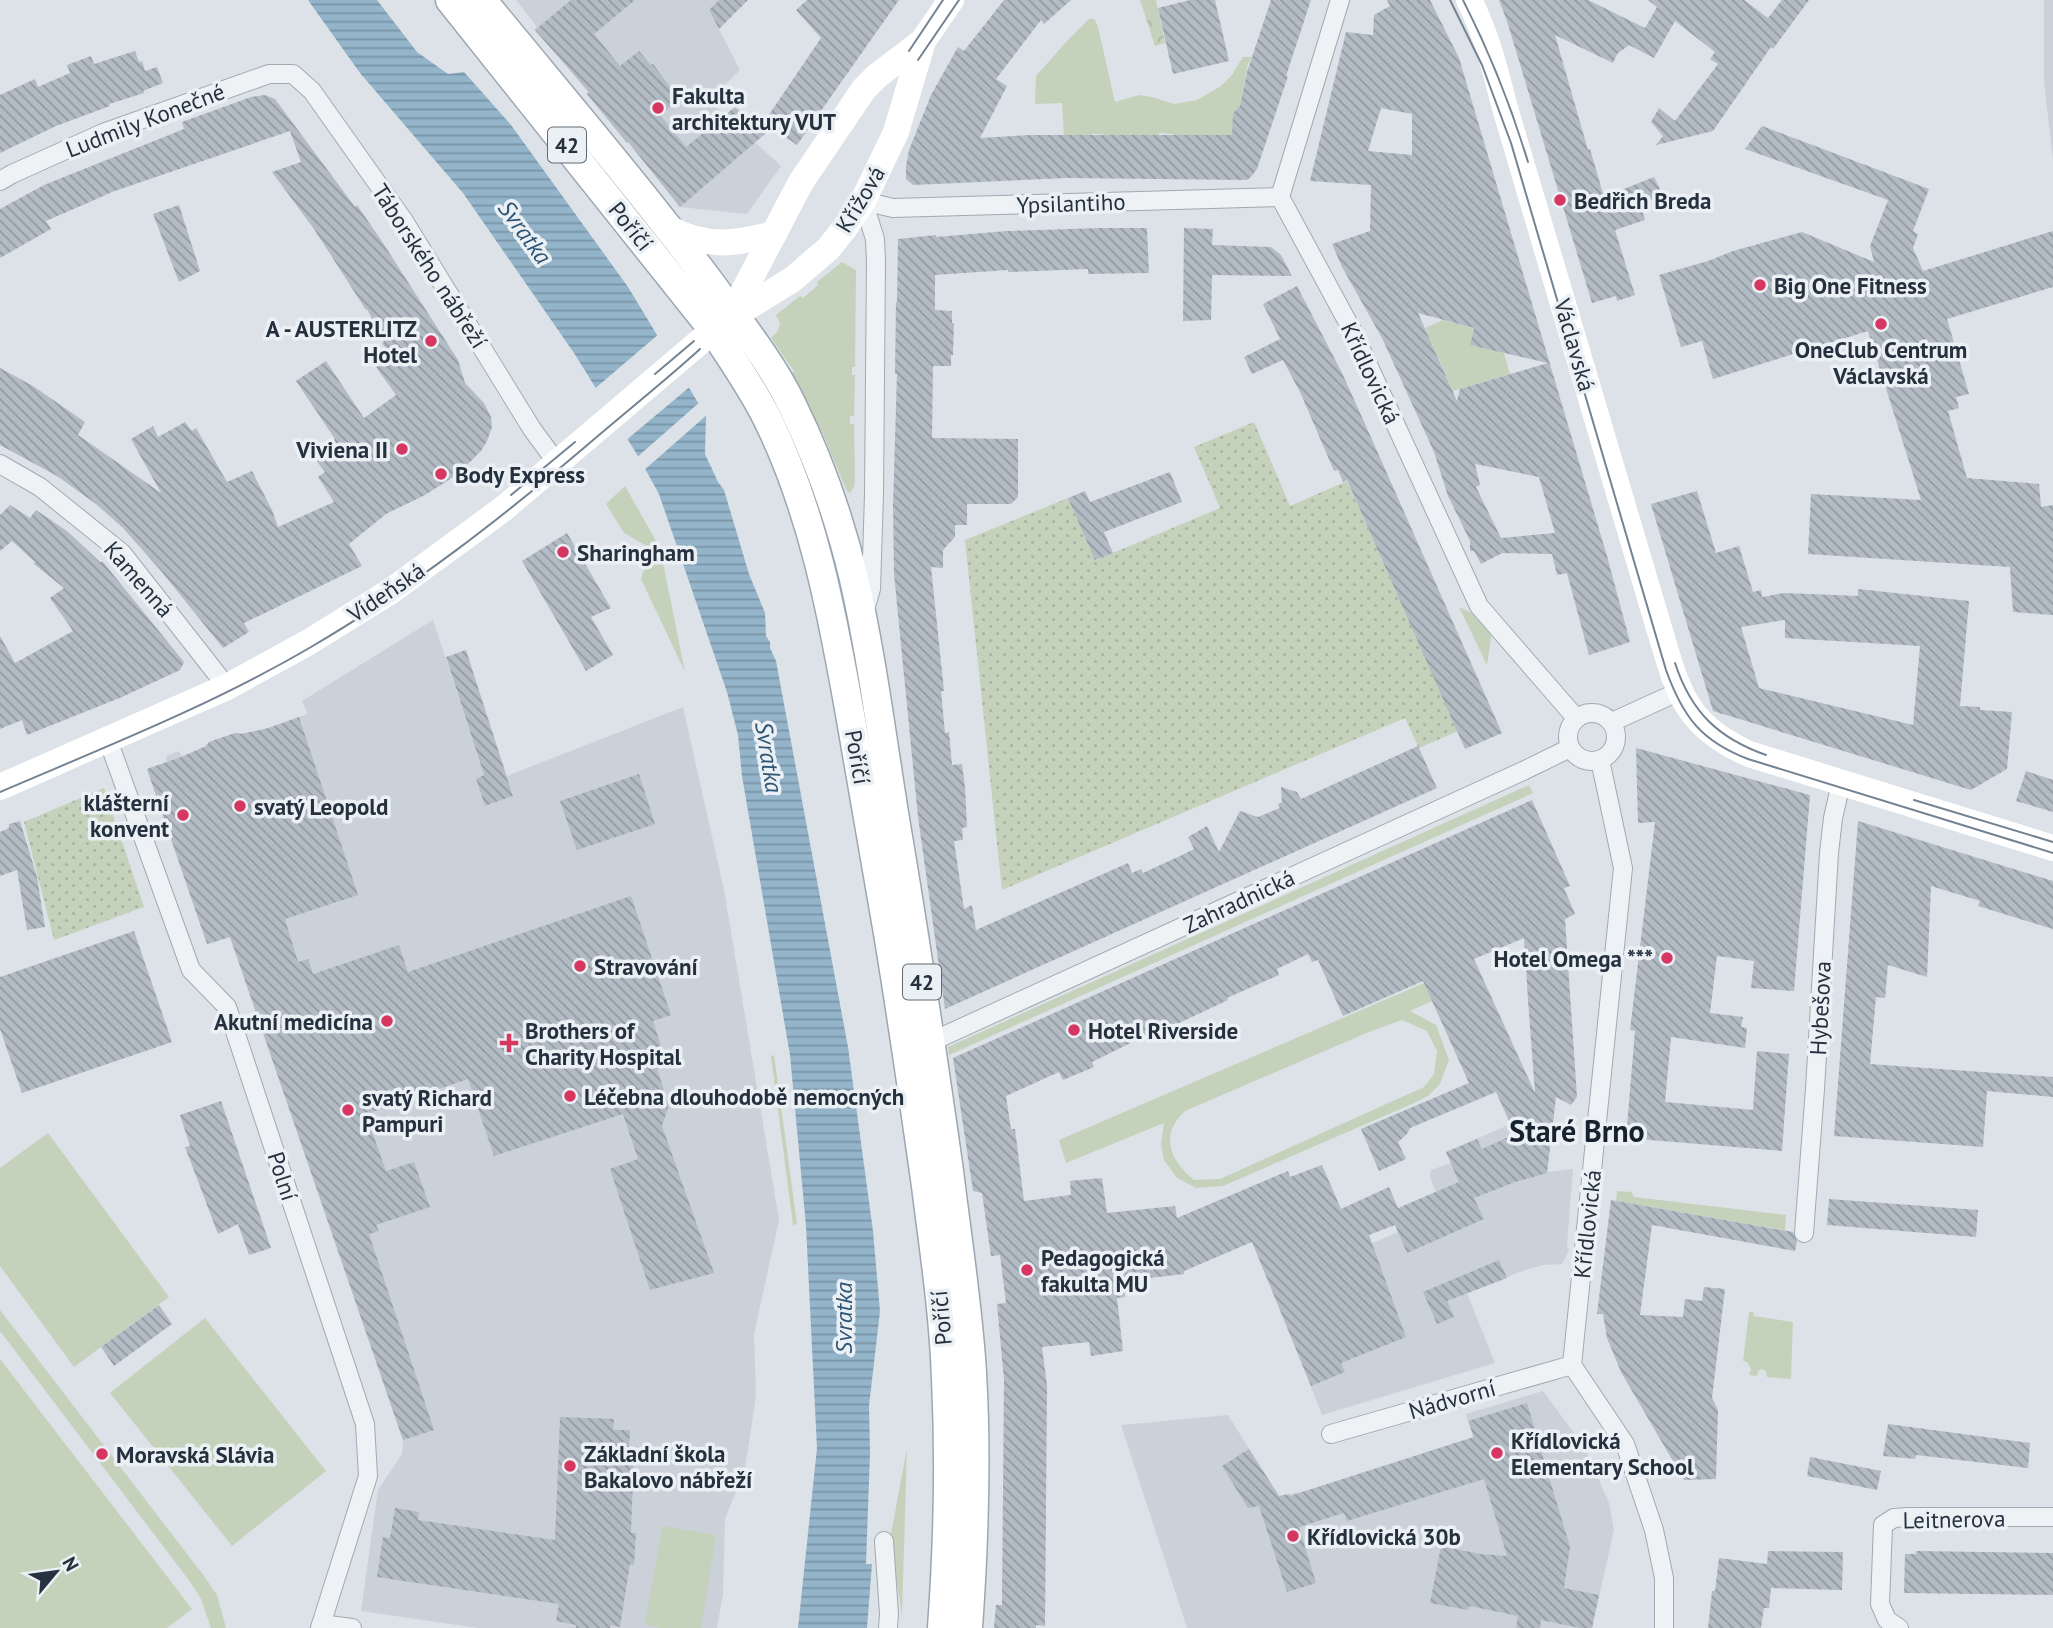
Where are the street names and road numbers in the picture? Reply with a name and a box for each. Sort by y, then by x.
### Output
street label: Ludmily Konečné [62,76,228,164]
road number: 42 [548,128,586,162]
street label: Křížová [829,160,891,238]
street label: Táborského nábřeží [366,178,494,354]
street label: Ypsilantiho [1016,187,1126,219]
street label: Poříčí [602,196,660,256]
street label: Václavská [1548,294,1602,395]
street label: Křídlovická [1335,317,1407,429]
street label: Kamenná [98,535,180,623]
street label: Vídeňská [341,556,430,629]
street label: Poříčí [839,727,877,787]
street label: Zahradnická [1179,863,1299,939]
street label: Hybešova [1803,960,1837,1056]
road number: 42 [903,964,941,1000]
street label: Polní [262,1148,304,1204]
street label: Křídlovická [1567,1168,1607,1280]
street label: Poříčí [924,1289,958,1347]
street label: Nádvorní [1405,1373,1499,1425]
street label: Leitnerova [1902,1504,2006,1534]

